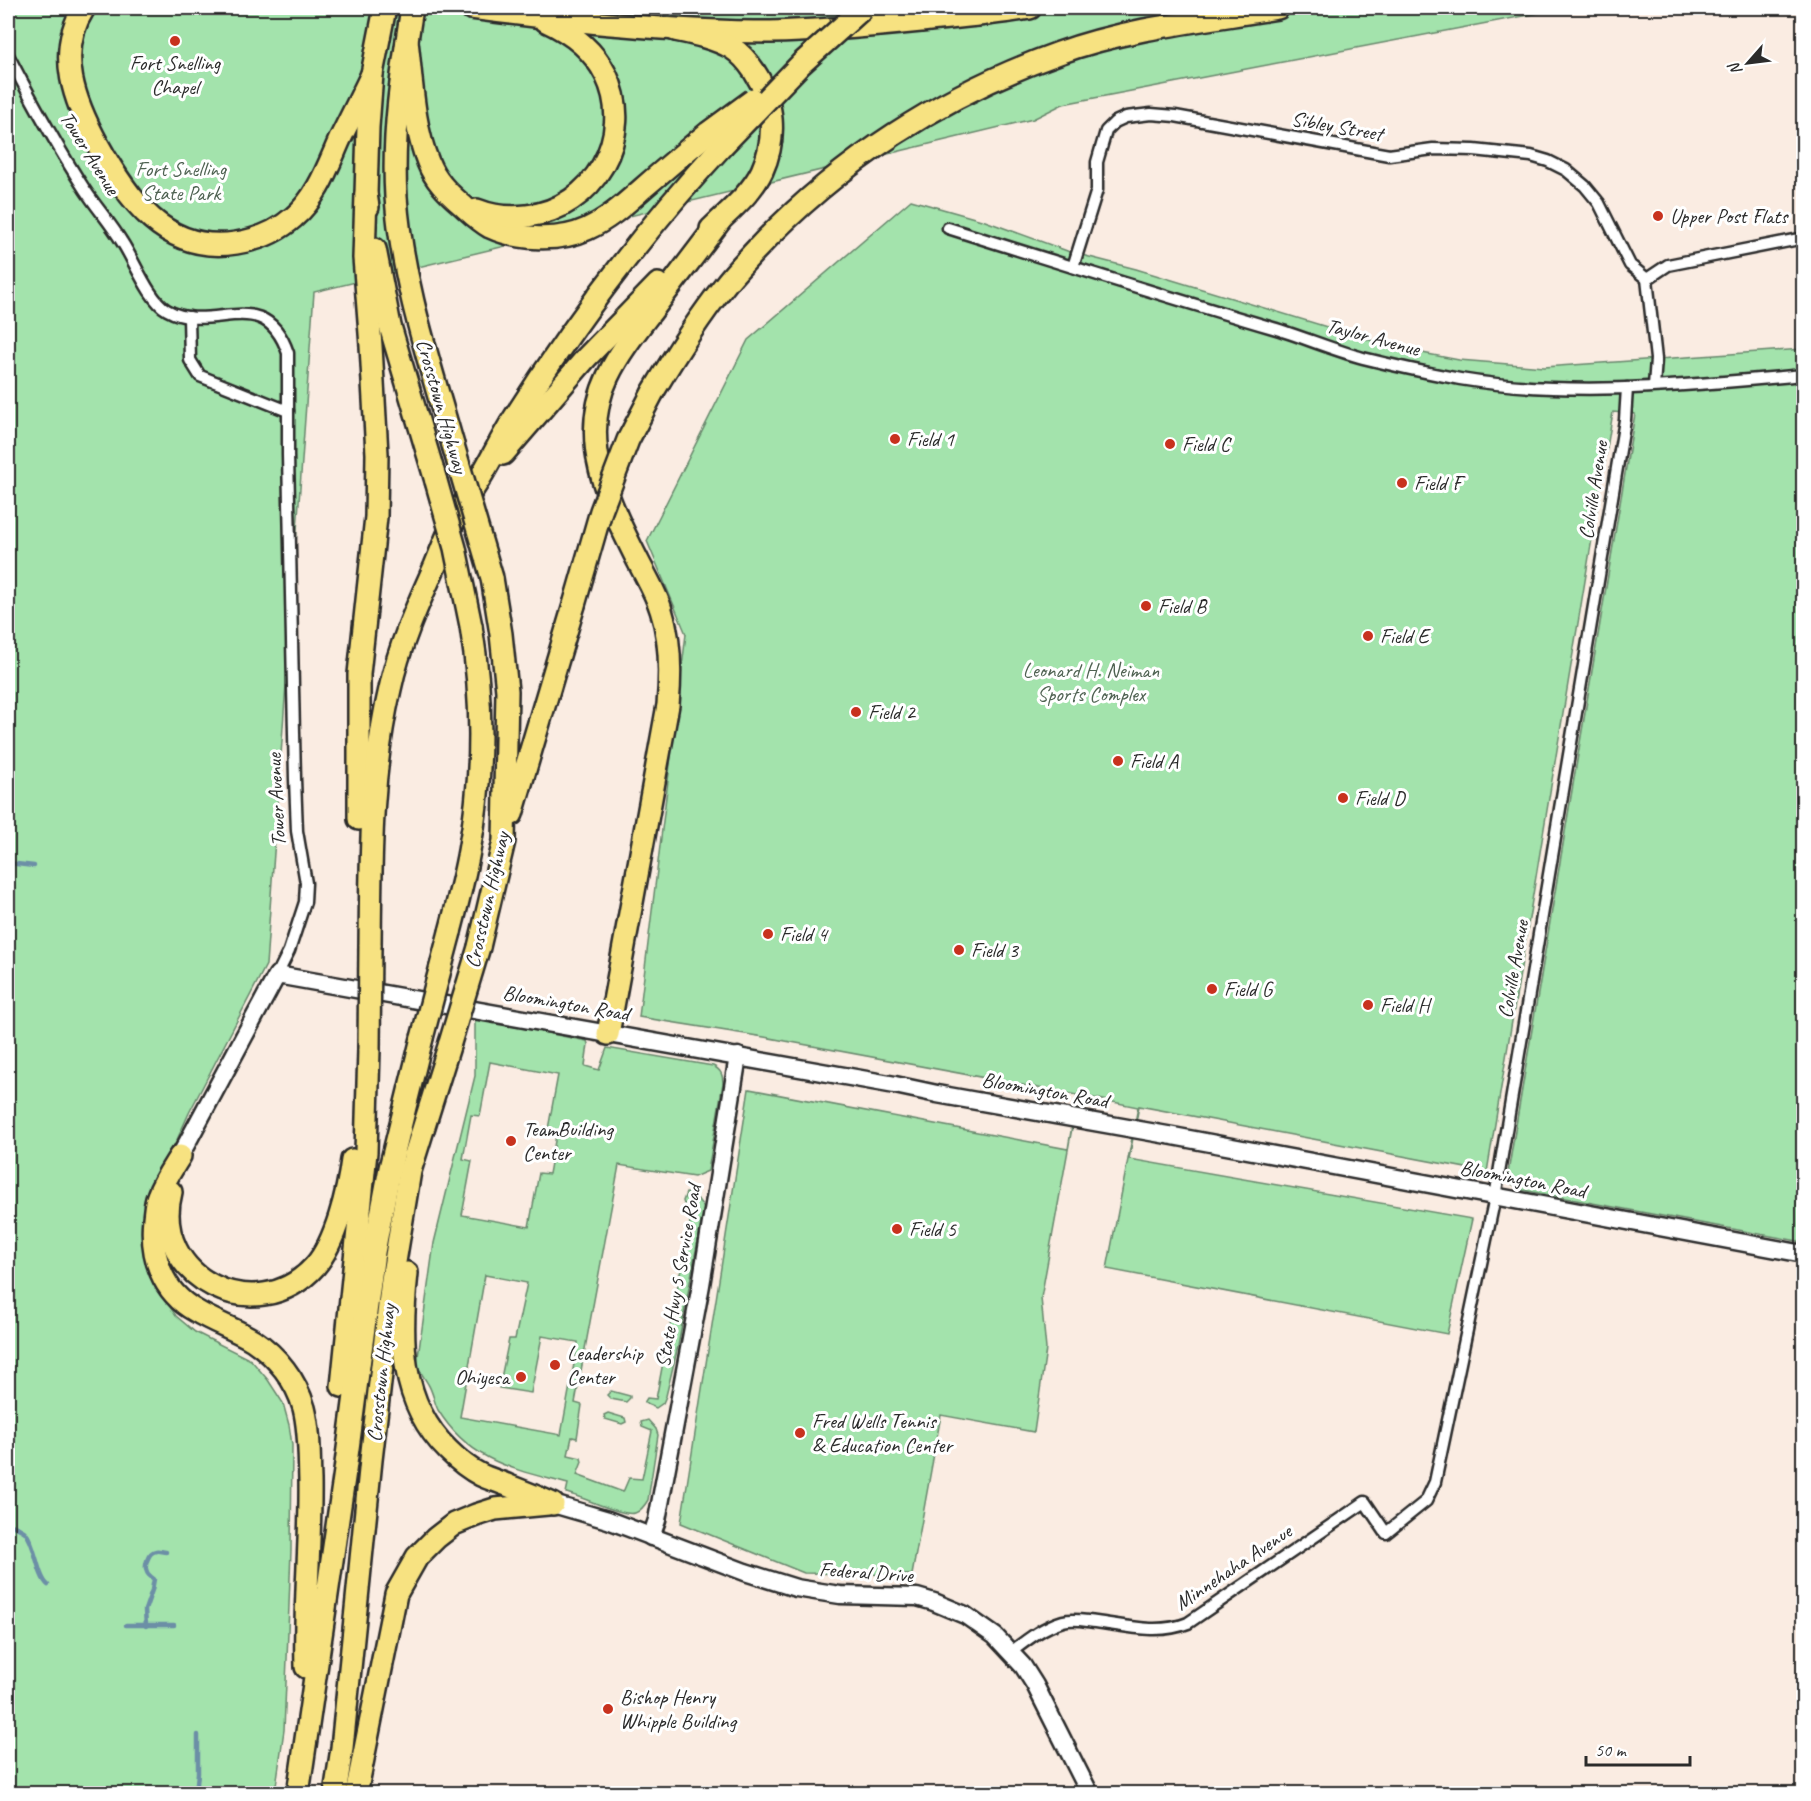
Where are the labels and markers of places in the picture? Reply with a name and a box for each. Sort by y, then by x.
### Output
marker: Fort Snelling Chapel [168,34,182,48]
place label: Fort Snelling Chapel [130,50,222,100]
place label: Upper Post Flats [1670,203,1789,229]
marker: Upper Post Flats [1651,209,1665,223]
place label: Field 1 [907,426,955,452]
place label: Field C [1182,431,1232,457]
marker: Field 1 [888,432,902,446]
marker: Field C [1163,437,1177,451]
place label: Field F [1414,470,1466,496]
marker: Field F [1395,476,1409,490]
place label: Field B [1158,593,1208,619]
marker: Field B [1139,599,1153,613]
place label: Field E [1380,623,1431,649]
marker: Field E [1361,629,1375,643]
place label: Field 2 [868,699,916,725]
marker: Field 2 [849,705,863,719]
place label: Field A [1130,748,1179,774]
marker: Field A [1111,754,1125,768]
place label: Field D [1355,785,1406,811]
marker: Field D [1336,791,1350,805]
place label: Field 4 [780,921,829,947]
marker: Field 4 [761,927,775,941]
place label: Field 3 [971,937,1019,963]
marker: Field 3 [952,943,966,957]
place label: Field G [1224,976,1274,1002]
marker: Field G [1205,982,1219,996]
place label: Field H [1380,992,1432,1018]
marker: Field H [1361,998,1375,1012]
place label: TeamBuilding Center [523,1116,614,1166]
marker: TeamBuilding Center [504,1134,518,1148]
place label: Field 5 [909,1216,957,1242]
marker: Field 5 [890,1222,904,1236]
place label: Leadership Center [567,1340,644,1390]
marker: Leadership Center [548,1358,562,1372]
place label: Ohiyesa [455,1364,511,1390]
marker: Ohiyesa [514,1370,528,1384]
place label: Fred Wells Tennis & Education Center [812,1408,954,1458]
marker: Fred Wells Tennis & Education Center [793,1426,807,1440]
place label: Bishop Henry Whipple Building [620,1684,738,1734]
marker: Bishop Henry Whipple Building [601,1702,615,1716]

